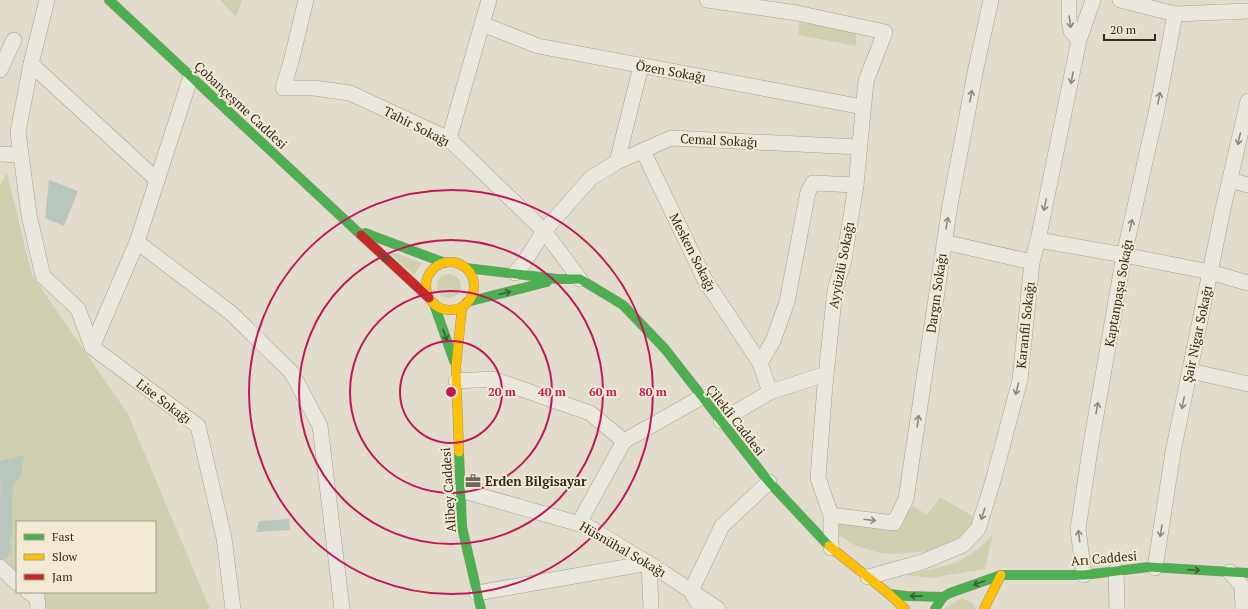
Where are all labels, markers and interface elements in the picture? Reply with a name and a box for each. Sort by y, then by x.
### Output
one-way arrow [1066,15,1074,28]
scale bar [1104,16,1155,42]
text: 20 m [1110,22,1137,37]
street label: Özen Sokağı [634,56,708,86]
street label: Çobançeşme Caddesi [191,57,292,153]
one-way arrow [1067,71,1075,84]
one-way arrow [967,90,975,103]
one-way arrow [1155,92,1163,105]
street label: Tahir Sokağı [381,102,453,150]
street label: Cemal Sokağı [680,129,758,151]
one-way arrow [1235,133,1243,146]
one-way arrow [1041,199,1049,212]
street label: Mesken Sokağı [666,210,720,294]
one-way arrow [943,217,951,230]
one-way arrow [1127,218,1135,231]
street label: Ayyüzlü Sokağı [824,220,858,310]
street label: Kaptanpaşa Sokağı [1100,238,1136,348]
one-way arrow [379,251,389,260]
street label: Dargın Sokağı [921,252,951,334]
street label: Karanfil Sokağı [1011,281,1039,369]
street label: Şair Nigar Sokağı [1178,284,1216,384]
one-way arrow [498,288,511,296]
one-way arrow [441,329,449,341]
street label: Lise Sokağı [133,374,195,428]
street label: Çilekli Caddesi [702,381,770,459]
one-way arrow [1013,382,1020,395]
text: 20 m [488,384,516,399]
text: 40 m [538,384,566,399]
text: 60 m [589,384,617,399]
text: 80 m [639,384,667,399]
centre of rings [444,385,458,399]
one-way arrow [1179,396,1187,409]
one-way arrow [1093,401,1101,414]
one-way arrow [914,415,922,428]
street label: Alibey Caddesi [436,447,460,533]
office icon: Erden Bilgisayar [464,472,482,490]
place label: Erden Bilgisayar [485,472,587,490]
one-way arrow [979,508,986,521]
one-way arrow [863,516,876,524]
street label: Hüsnühal Sokağı [576,517,670,581]
legend [16,521,156,593]
one-way arrow [1157,524,1165,537]
text: Fast [52,529,75,544]
one-way arrow [1075,530,1083,543]
street label: Arı Caddesi [1070,546,1138,570]
text: Slow [52,549,78,564]
one-way arrow [1187,566,1200,573]
text: Jam [52,569,73,584]
one-way arrow [974,579,986,587]
one-way arrow [910,592,923,600]

